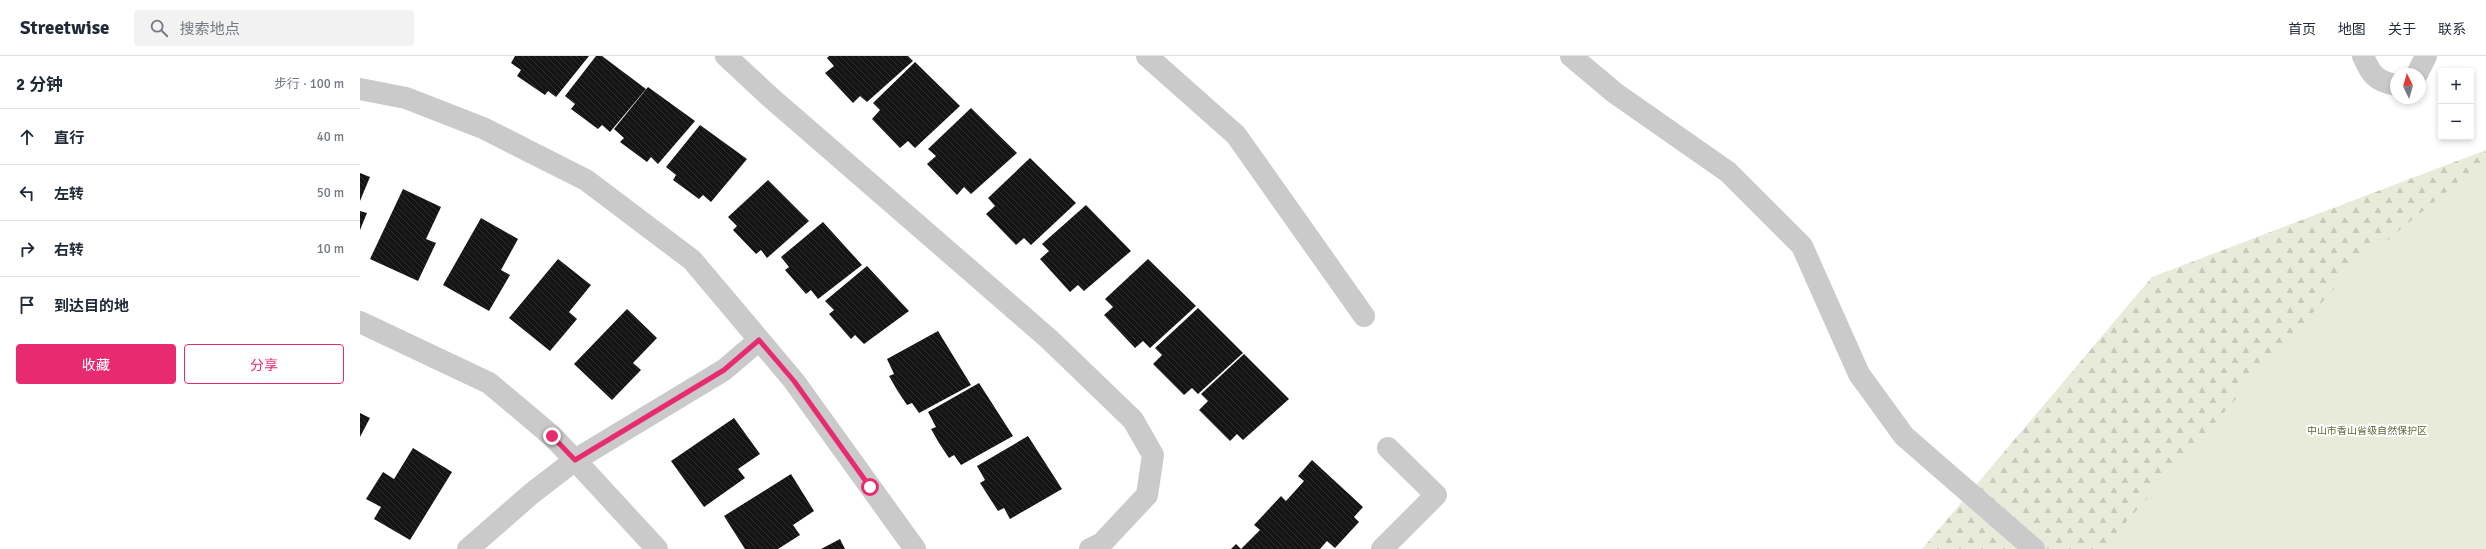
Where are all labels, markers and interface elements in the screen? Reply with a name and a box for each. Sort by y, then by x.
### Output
search box [134,10,414,46]
text: Streetwise [20,16,110,40]
icon: search [148,17,170,39]
text: 搜索地点 [180,20,240,38]
text: 首页 [2288,21,2316,38]
text: 地图 [2338,21,2366,38]
text: 关于 [2388,21,2416,38]
text: 联系 [2438,21,2466,38]
north arrow [2390,68,2426,104]
map controls [2438,68,2474,140]
button: + [2438,68,2474,104]
text: 2 分钟 [16,74,63,95]
text: 步行 · 100 m [274,76,344,92]
button: − [2438,104,2474,140]
icon: ahead [16,126,38,148]
text: 直行 [54,129,84,147]
text: 40 m [317,129,344,145]
icon: left [16,182,38,204]
text: 左转 [54,185,84,203]
text: 50 m [317,185,344,201]
icon: right [16,238,38,260]
text: 右转 [54,241,84,259]
text: 10 m [317,241,344,257]
icon: arrive [16,294,38,316]
text: 到达目的地 [54,297,129,315]
button: 收藏 [16,344,176,384]
button: 分享 [184,344,344,384]
park label: 中山市香山省级自然保护区 [2307,425,2427,437]
route end [543,427,561,445]
route start [861,478,879,496]

